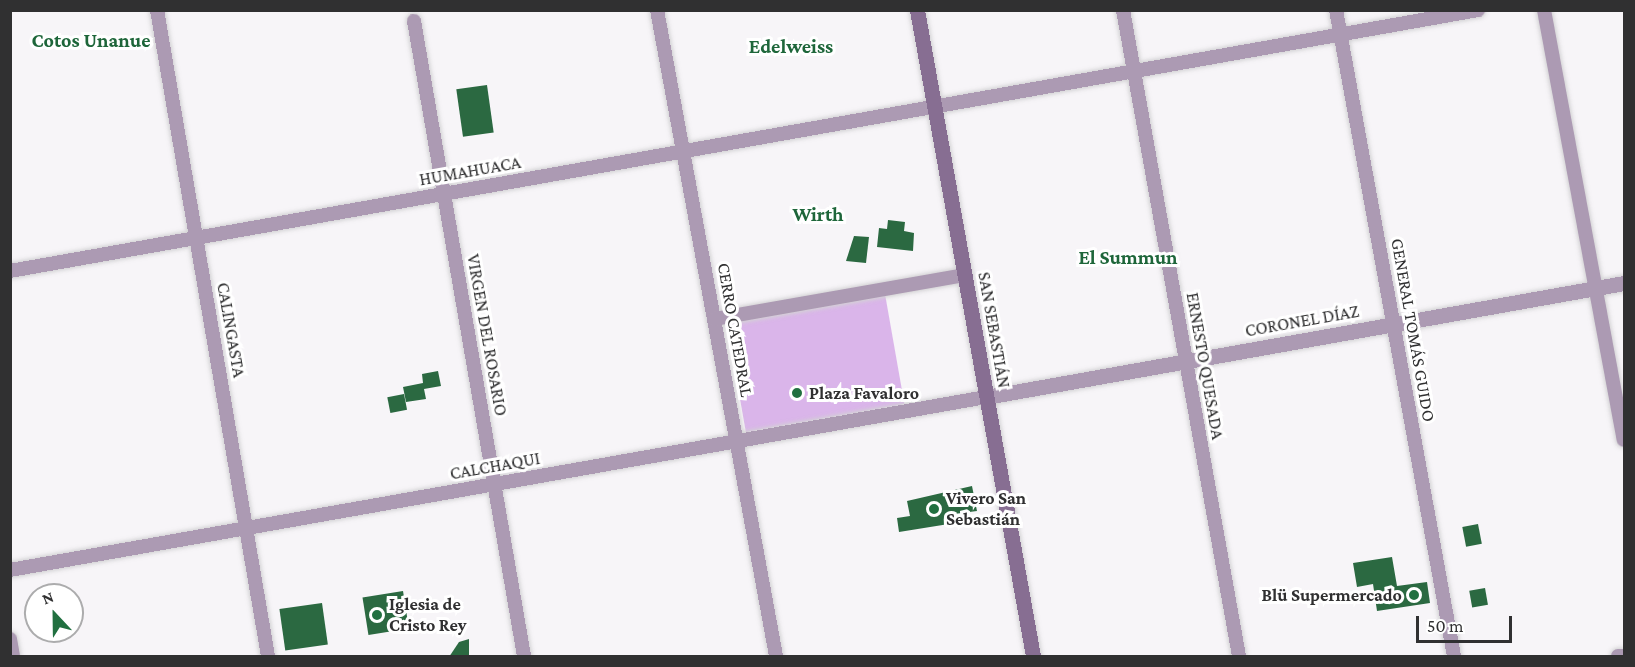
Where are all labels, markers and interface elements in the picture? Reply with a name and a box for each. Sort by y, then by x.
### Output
district label: Cotos Unanue [32,28,150,52]
district label: Edelweiss [749,34,833,58]
street label: HUMAHUACA [418,151,522,191]
district label: Wirth [792,202,844,226]
street label: GENERAL TOMÁS GUIDO [1386,237,1440,423]
district label: El Summun [1078,245,1178,269]
street label: VIRGEN DEL ROSARIO [462,252,512,418]
street label: CERRO CATEDRAL [713,261,757,399]
street label: SAN SEBASTIÁN [973,270,1015,390]
street label: CALINGASTA [212,281,250,379]
street label: ERNESTO QUESADA [1181,291,1229,441]
street label: CORONEL DÍAZ [1243,300,1361,342]
place label: Plaza Favaloro [809,382,919,404]
marker: Plaza Favaloro [790,386,804,400]
street label: CALCHAQUI [448,447,542,485]
place label: Vivero San Sebastián [946,488,1026,530]
marker: Vivero San Sebastián [927,502,941,516]
north arrow [24,583,84,643]
place label: Blü Supermercado [1261,584,1402,606]
text: N [40,588,56,608]
marker: Blü Supermercado [1407,588,1421,602]
place label: Iglesia de Cristo Rey [389,594,466,636]
scale bar [1419,604,1515,642]
marker: Iglesia de Cristo Rey [370,608,384,622]
text: 50 m [1427,616,1464,636]

